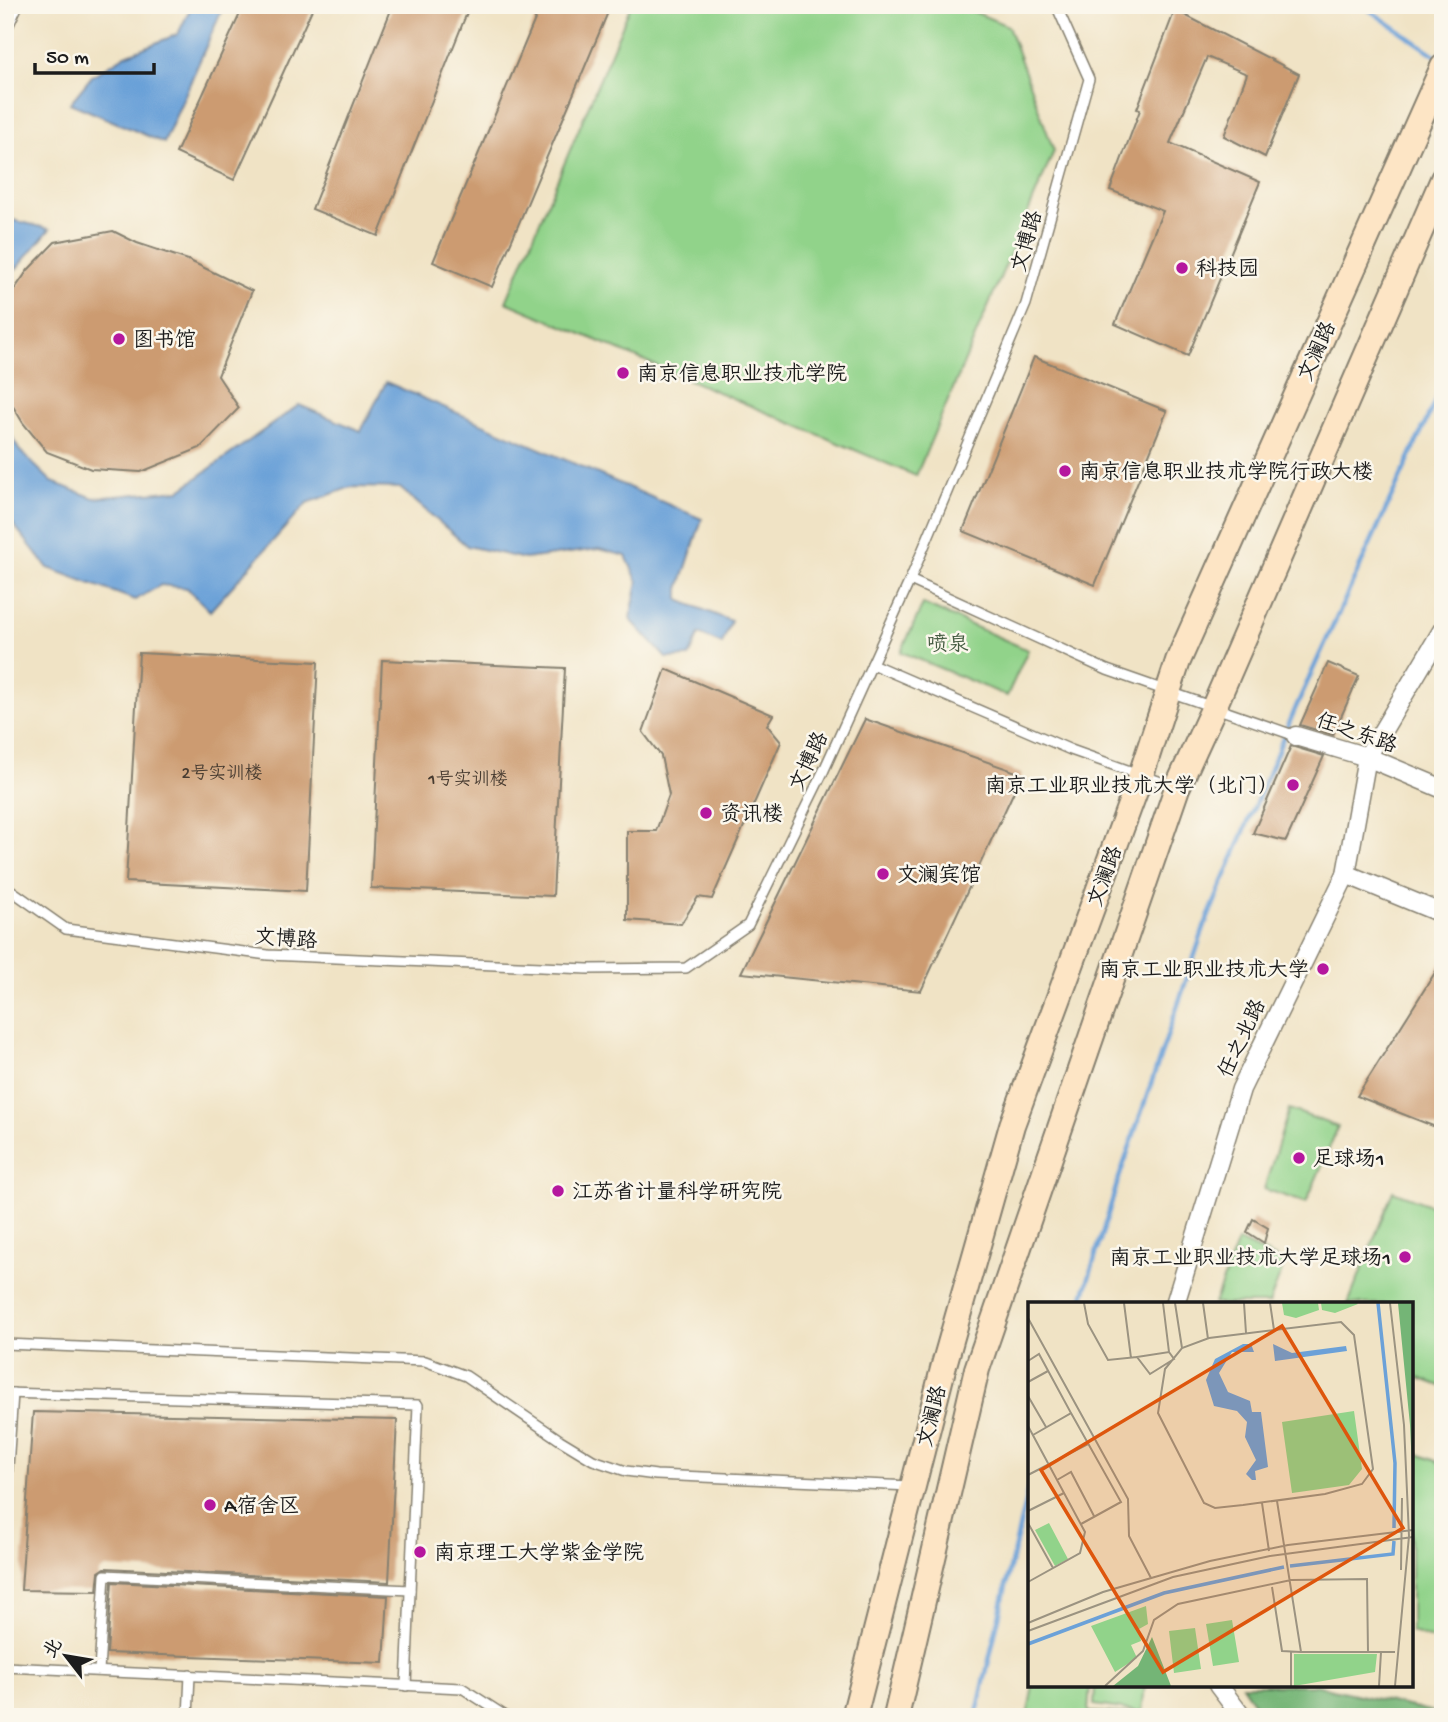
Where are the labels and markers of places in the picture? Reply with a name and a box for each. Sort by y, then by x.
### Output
place label: 科技园 [1196,258,1259,284]
marker: 科技园 [1174,260,1190,276]
place label: 图书馆 [133,328,196,355]
marker: 图书馆 [111,331,127,347]
place label: 南京信息职业技术学院 [637,362,847,389]
marker: 南京信息职业技术学院 [615,365,631,381]
place label: 南京信息职业技术学院行政大楼 [1079,460,1373,487]
marker: 南京信息职业技术学院行政大楼 [1057,463,1073,479]
place label: 南京工业职业技术大学（北门） [985,774,1279,801]
marker: 南京工业职业技术大学（北门） [1285,777,1301,793]
place label: 资讯楼 [720,802,783,829]
marker: 资讯楼 [698,805,714,821]
place label: 文澜宾馆 [897,863,981,890]
marker: 文澜宾馆 [875,866,891,882]
place label: 南京工业职业技术大学 [1099,958,1309,985]
marker: 南京工业职业技术大学 [1315,961,1331,977]
place label: 足球场1 [1313,1147,1384,1174]
marker: 足球场1 [1291,1150,1307,1166]
place label: 江苏省计量科学研究院 [572,1180,782,1207]
marker: 江苏省计量科学研究院 [550,1183,566,1199]
place label: 南京工业职业技术大学足球场1 [1110,1246,1391,1273]
marker: 南京工业职业技术大学足球场1 [1397,1249,1413,1265]
place label: A宿舍区 [224,1494,299,1521]
marker: A宿舍区 [202,1497,218,1513]
place label: 南京理工大学紫金学院 [434,1541,644,1568]
marker: 南京理工大学紫金学院 [412,1544,428,1560]

